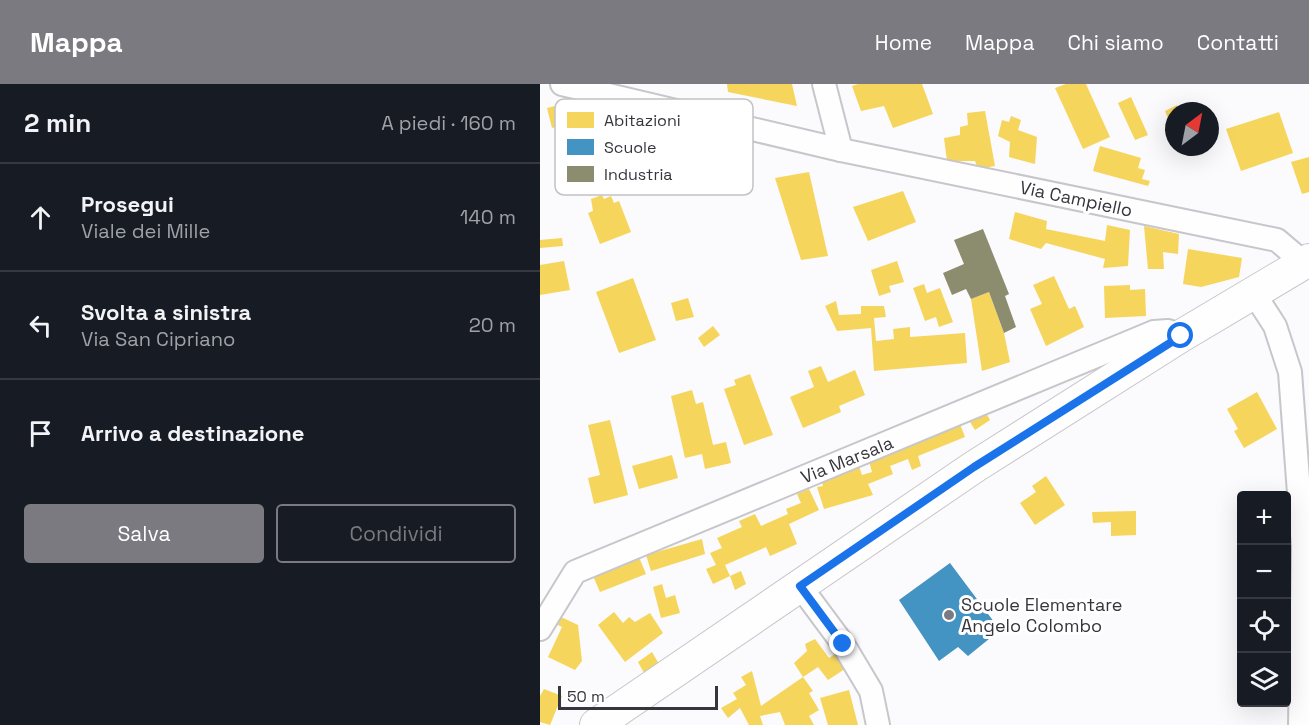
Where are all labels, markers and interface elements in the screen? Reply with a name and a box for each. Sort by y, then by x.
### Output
text: Mappa [30,24,123,60]
text: Home [875,29,932,56]
text: Mappa [965,29,1034,56]
text: Chi siamo [1067,29,1164,56]
text: Contatti [1197,29,1279,56]
legend [555,99,753,195]
north arrow [1165,102,1219,156]
text: 2 min [24,106,91,140]
text: A piedi · 160 m [381,110,516,136]
text: Abitazioni [604,110,681,131]
text: Scuole [604,137,656,158]
text: Industria [604,164,673,185]
street label: Via Campiello [1018,175,1135,222]
text: Prosegui [81,190,174,218]
icon: ahead [24,201,57,234]
text: 140 m [460,204,516,230]
text: Viale dei Mille [81,218,210,244]
text: Svolta a sinistra [81,298,251,326]
icon: left [24,309,57,342]
text: 20 m [469,312,516,338]
route start [1167,322,1193,348]
text: Via San Cipriano [81,326,235,352]
icon: arrive [24,417,57,450]
text: Arrivo a destinazione [81,419,304,447]
street label: Via Marsala [797,431,896,488]
map controls [1237,491,1291,707]
button: + [1237,491,1291,545]
button: Salva [24,504,264,563]
button: Condividi [276,504,516,563]
button: − [1237,545,1291,599]
place label: Scuole Elementare Angelo Colombo [961,593,1122,637]
button: locate [1237,599,1291,653]
marker: Scuole Elementare Angelo Colombo [942,608,956,622]
route end [829,630,855,656]
button: layers [1237,653,1291,707]
scale bar [558,683,718,710]
text: 50 m [567,686,605,707]

